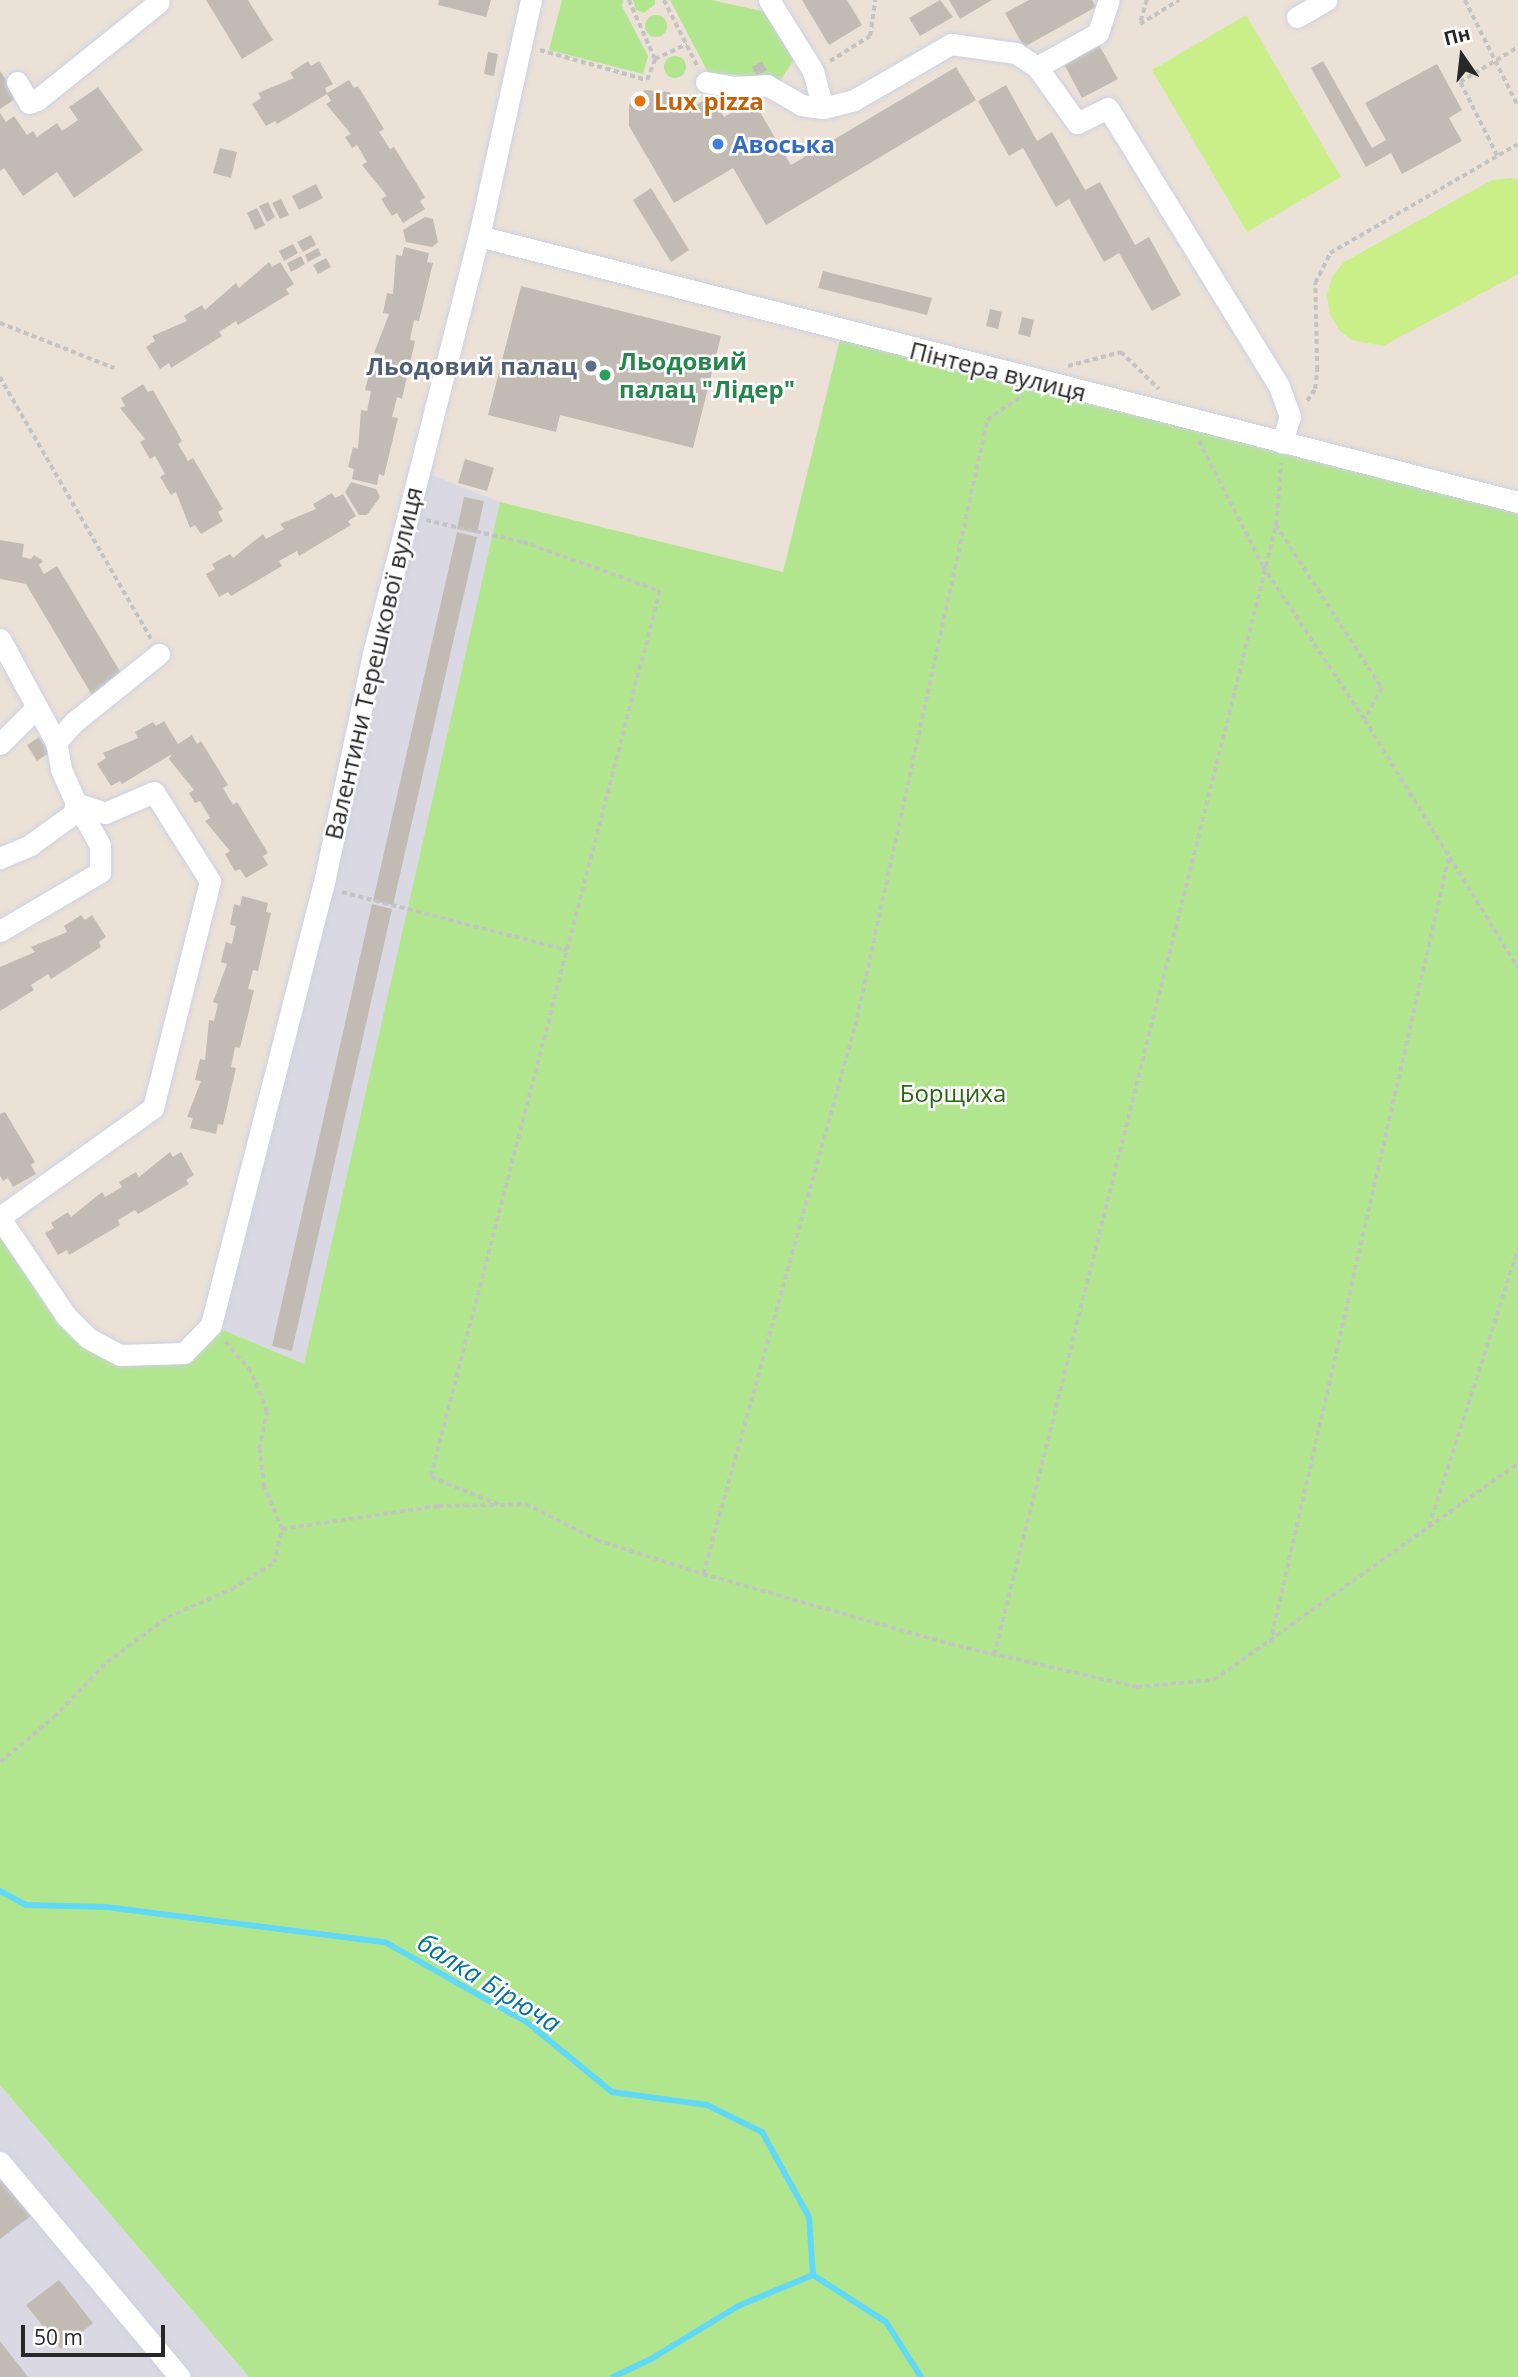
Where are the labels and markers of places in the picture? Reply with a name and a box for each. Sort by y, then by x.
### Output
place label: Lux pizza [654,87,764,115]
marker: Lux pizza [632,93,648,109]
place label: Авоська [732,130,835,158]
marker: Авоська [710,136,726,152]
place label: Льодовий палац "Лідер" [619,347,795,403]
place label: Льодовий палац [366,352,577,380]
marker: Льодовий палац [583,358,599,374]
marker: Льодовий палац "Лідер" [597,367,613,383]

